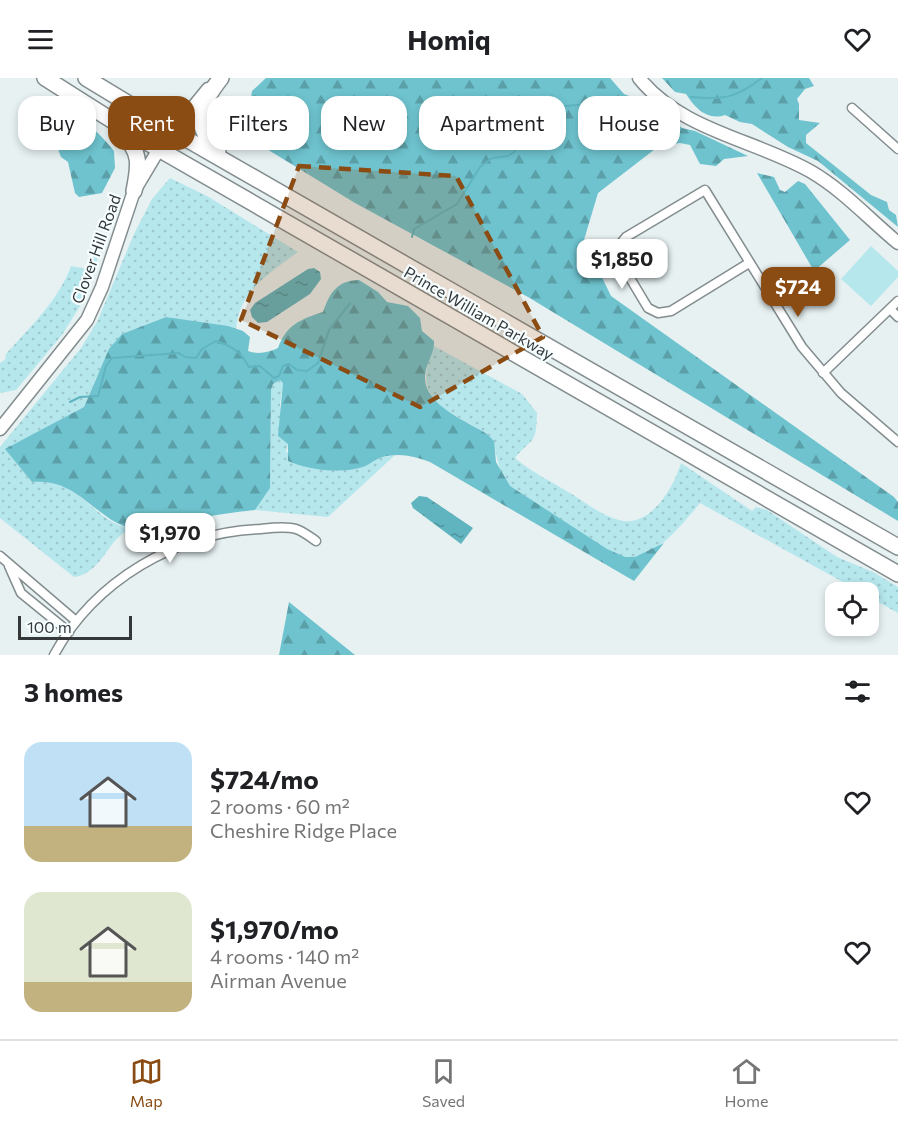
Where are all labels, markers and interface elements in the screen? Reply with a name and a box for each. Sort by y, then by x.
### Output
icon: menu [24,23,57,56]
text: Homiq [407,23,491,56]
icon: heart [841,23,874,56]
chip: Buy [18,96,96,150]
chip: Rent [108,96,195,150]
chip: Filters [207,96,309,150]
chip: New [321,96,407,150]
chip: Apartment [419,96,566,150]
chip: House [578,96,680,150]
street label: Clover Hill Road [67,192,124,306]
pin: $1,850 [573,239,671,290]
text: $1,850 [591,246,653,270]
street label: Prince William Parkway [401,262,558,363]
pin: $724 [762,267,834,318]
text: $724 [775,274,821,298]
pin: $1,970 [121,513,219,564]
text: $1,970 [139,520,201,544]
map controls [825,582,879,636]
button: locate [825,582,879,636]
scale bar [18,613,132,640]
text: 100 m [27,617,72,636]
icon: filters [841,675,874,708]
text: 3 homes [24,676,123,707]
text: $724/mo [210,763,319,794]
icon: home [72,766,144,838]
icon: heart [841,786,874,819]
text: 2 rooms · 60 m² [210,794,350,818]
text: Cheshire Ridge Place [210,818,397,842]
text: $1,970/mo [210,913,339,944]
icon: home [72,916,144,988]
icon: heart [841,936,874,969]
text: 4 rooms · 140 m² [210,944,359,968]
text: Airman Avenue [210,968,347,992]
tab: Map [130,1055,163,1110]
tab: Saved [422,1055,465,1110]
tab: Home [724,1055,768,1110]

